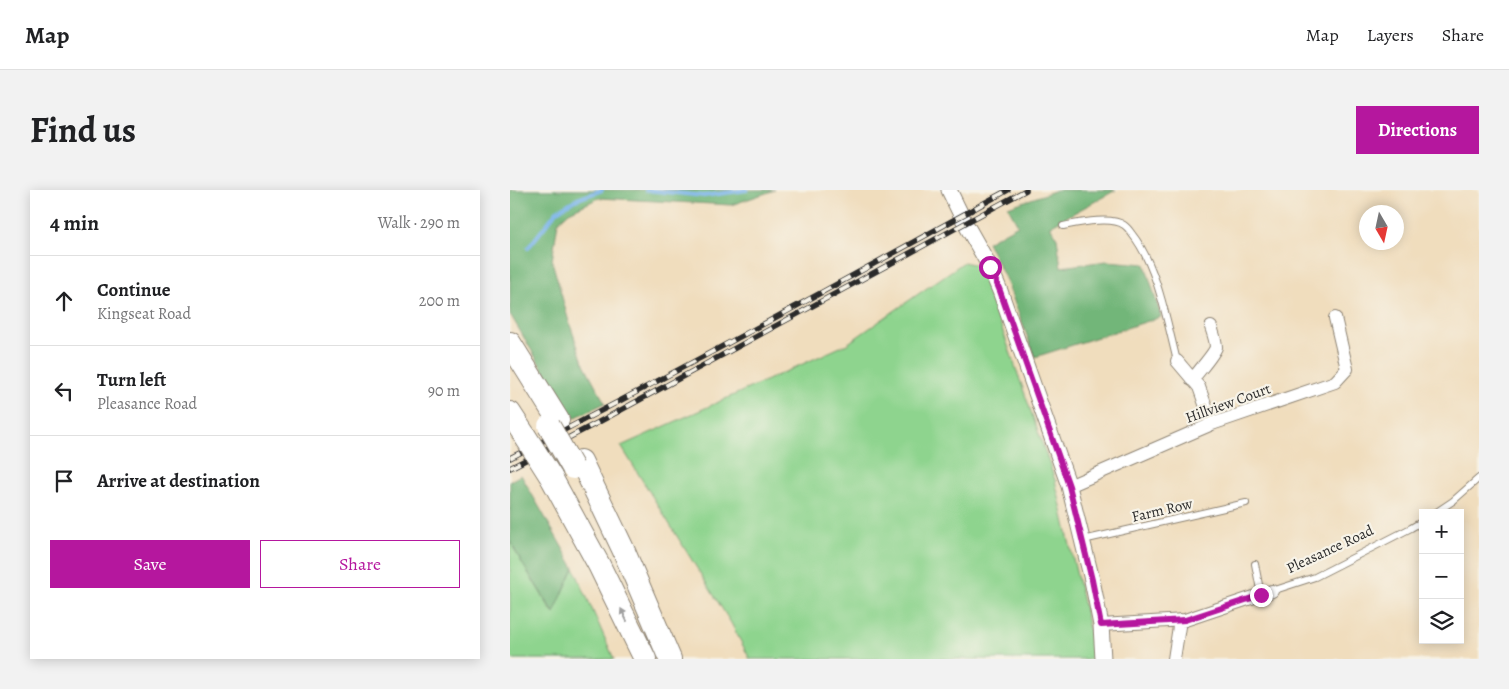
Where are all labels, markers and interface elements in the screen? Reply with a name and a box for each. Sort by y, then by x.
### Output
text: Map [25,19,69,51]
text: Map [1306,23,1339,47]
text: Layers [1367,23,1414,47]
text: Share [1442,23,1484,47]
text: Find us [30,106,136,154]
button: Directions [1356,106,1479,154]
north arrow [1359,205,1404,250]
text: 4 min [50,209,99,237]
text: Walk · 290 m [378,212,460,234]
route start [979,256,1002,279]
text: Continue [97,277,171,303]
icon: ahead [50,287,78,315]
text: 200 m [419,290,460,312]
text: Kingseat Road [97,303,191,325]
text: Turn left [97,367,166,393]
icon: left [50,377,78,405]
street label: Hillview Court [1183,378,1273,428]
text: 90 m [428,380,460,402]
text: Pleasance Road [97,393,197,415]
icon: arrive [50,467,78,495]
text: Arrive at destination [97,468,260,494]
street label: Farm Row [1130,493,1195,527]
map controls [1419,509,1464,644]
button: + [1419,509,1464,554]
street label: Pleasance Road [1283,520,1378,578]
button: Save [50,540,250,588]
button: Share [260,540,460,588]
button: − [1419,554,1464,599]
route end [1250,584,1273,607]
button: layers [1419,599,1464,644]
one-way arrow [620,608,628,622]

